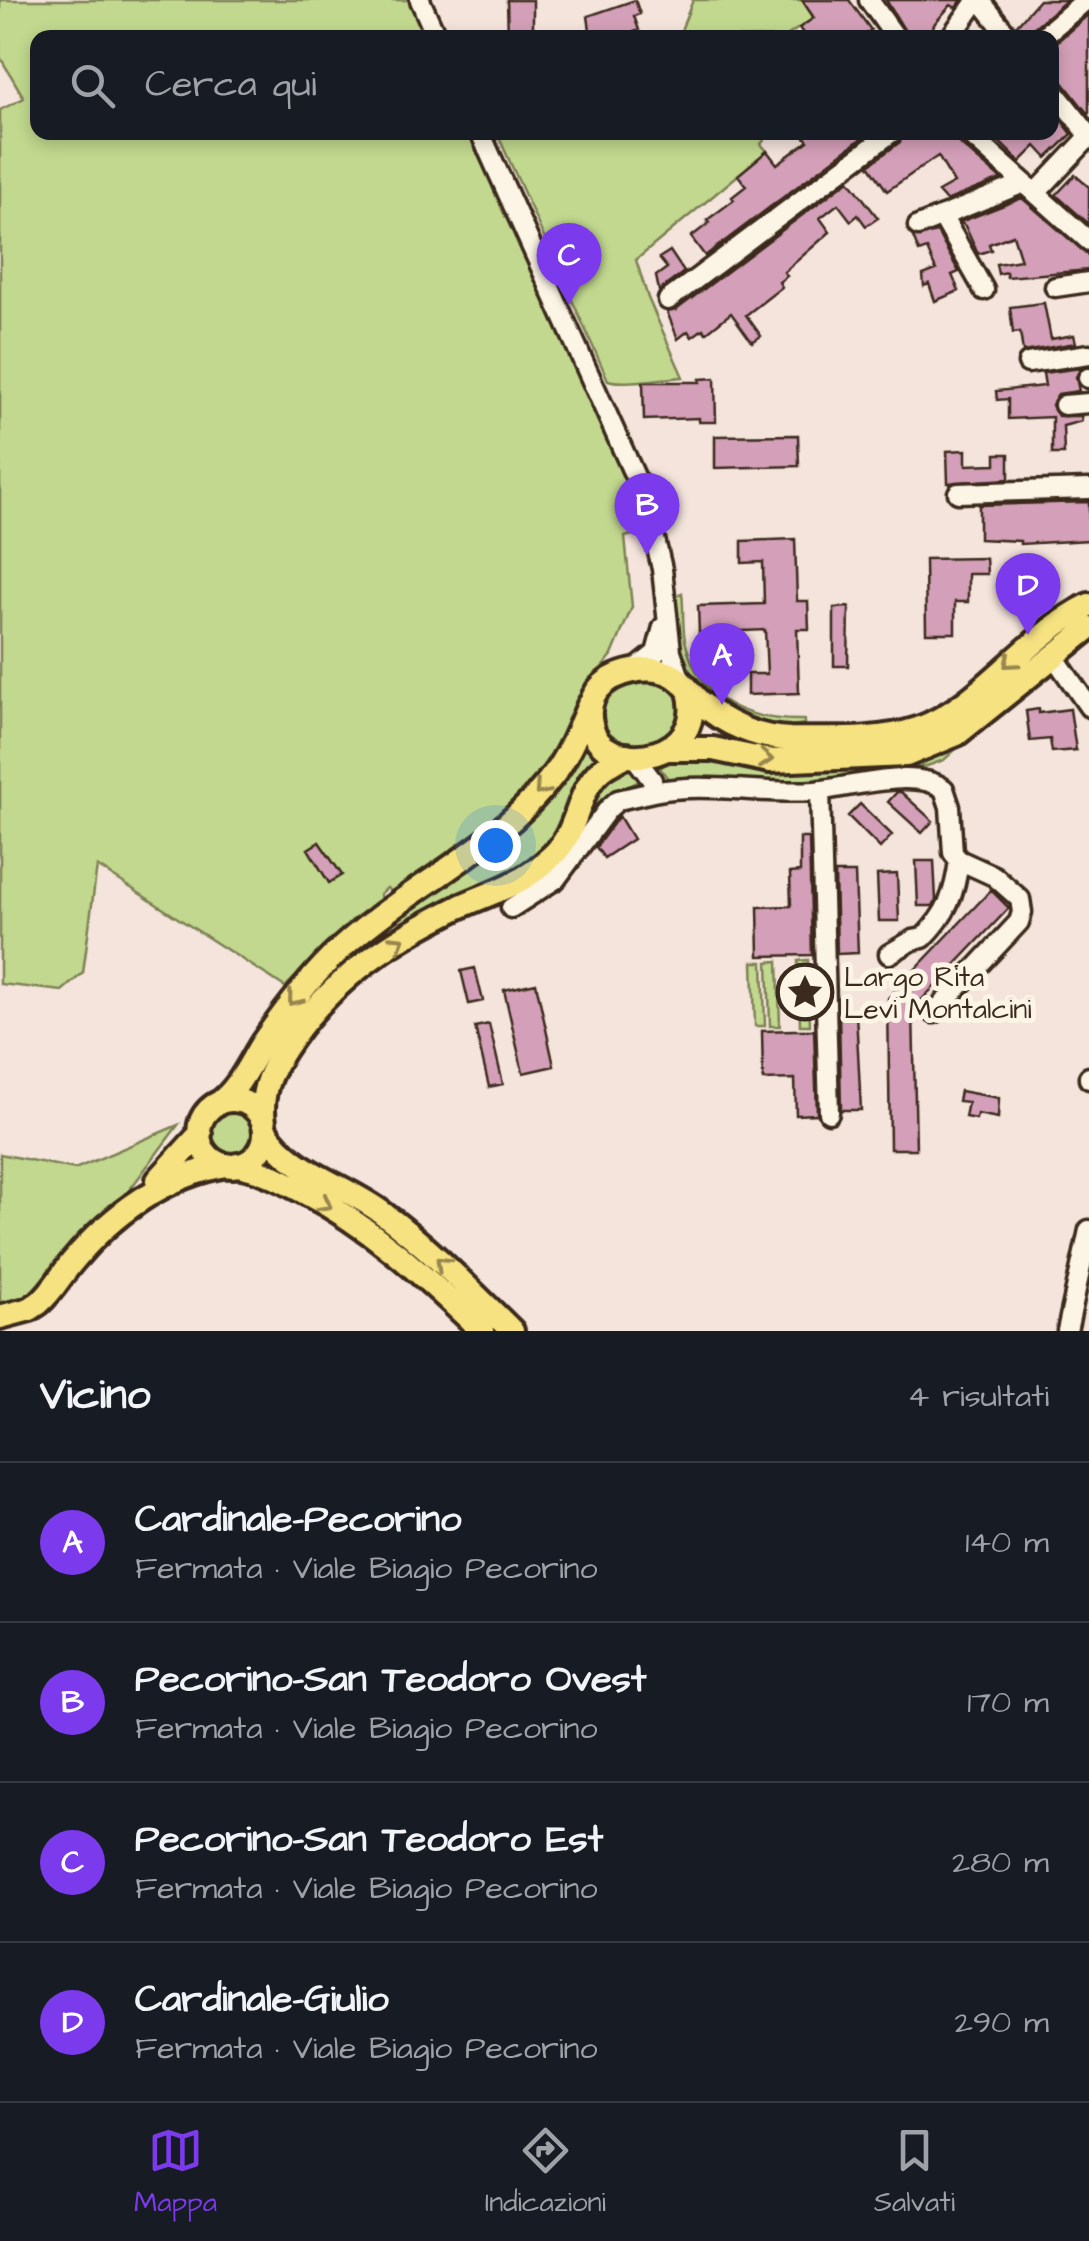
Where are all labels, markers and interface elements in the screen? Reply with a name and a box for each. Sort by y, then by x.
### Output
search box [30,30,1059,140]
icon: search [65,58,120,113]
text: Cerca qui [145,59,317,111]
pin: C [536,222,602,305]
pin: B [614,472,680,555]
pin: D [996,552,1060,635]
pin: A [690,622,754,705]
one-way arrow [1003,650,1022,668]
one-way arrow [758,748,774,769]
one-way arrow [534,777,552,796]
your location [470,820,521,871]
one-way arrow [387,935,405,954]
place label: Largo Rita Levi Montalcini [844,958,1032,1029]
place icon: Largo Rita Levi Montalcini [775,962,835,1022]
one-way arrow [288,988,306,1006]
one-way arrow [315,1191,333,1211]
one-way arrow [436,1257,454,1275]
text: Vicino [40,1367,150,1425]
text: 4 risultati [908,1374,1049,1419]
text: Cardinale-Pecorino [135,1494,461,1546]
text: A [62,1520,83,1565]
text: 140 m [965,1520,1049,1565]
text: Fermata · Viale Biagio Pecorino [135,1546,598,1591]
text: Pecorino-San Teodoro Ovest [135,1654,646,1706]
text: B [61,1680,84,1725]
text: 170 m [967,1680,1049,1725]
text: Fermata · Viale Biagio Pecorino [135,1706,598,1751]
text: Pecorino-San Teodoro Est [135,1814,603,1866]
text: C [61,1840,84,1885]
text: 280 m [952,1840,1049,1885]
text: Fermata · Viale Biagio Pecorino [135,1866,598,1911]
text: Cardinale-Giulio [135,1974,389,2026]
text: D [62,2000,83,2045]
text: 290 m [955,2000,1049,2045]
text: Fermata · Viale Biagio Pecorino [135,2026,598,2071]
tab: Mappa [134,2123,217,2222]
tab: Indicazioni [485,2123,606,2222]
tab: Salvati [874,2123,955,2222]

